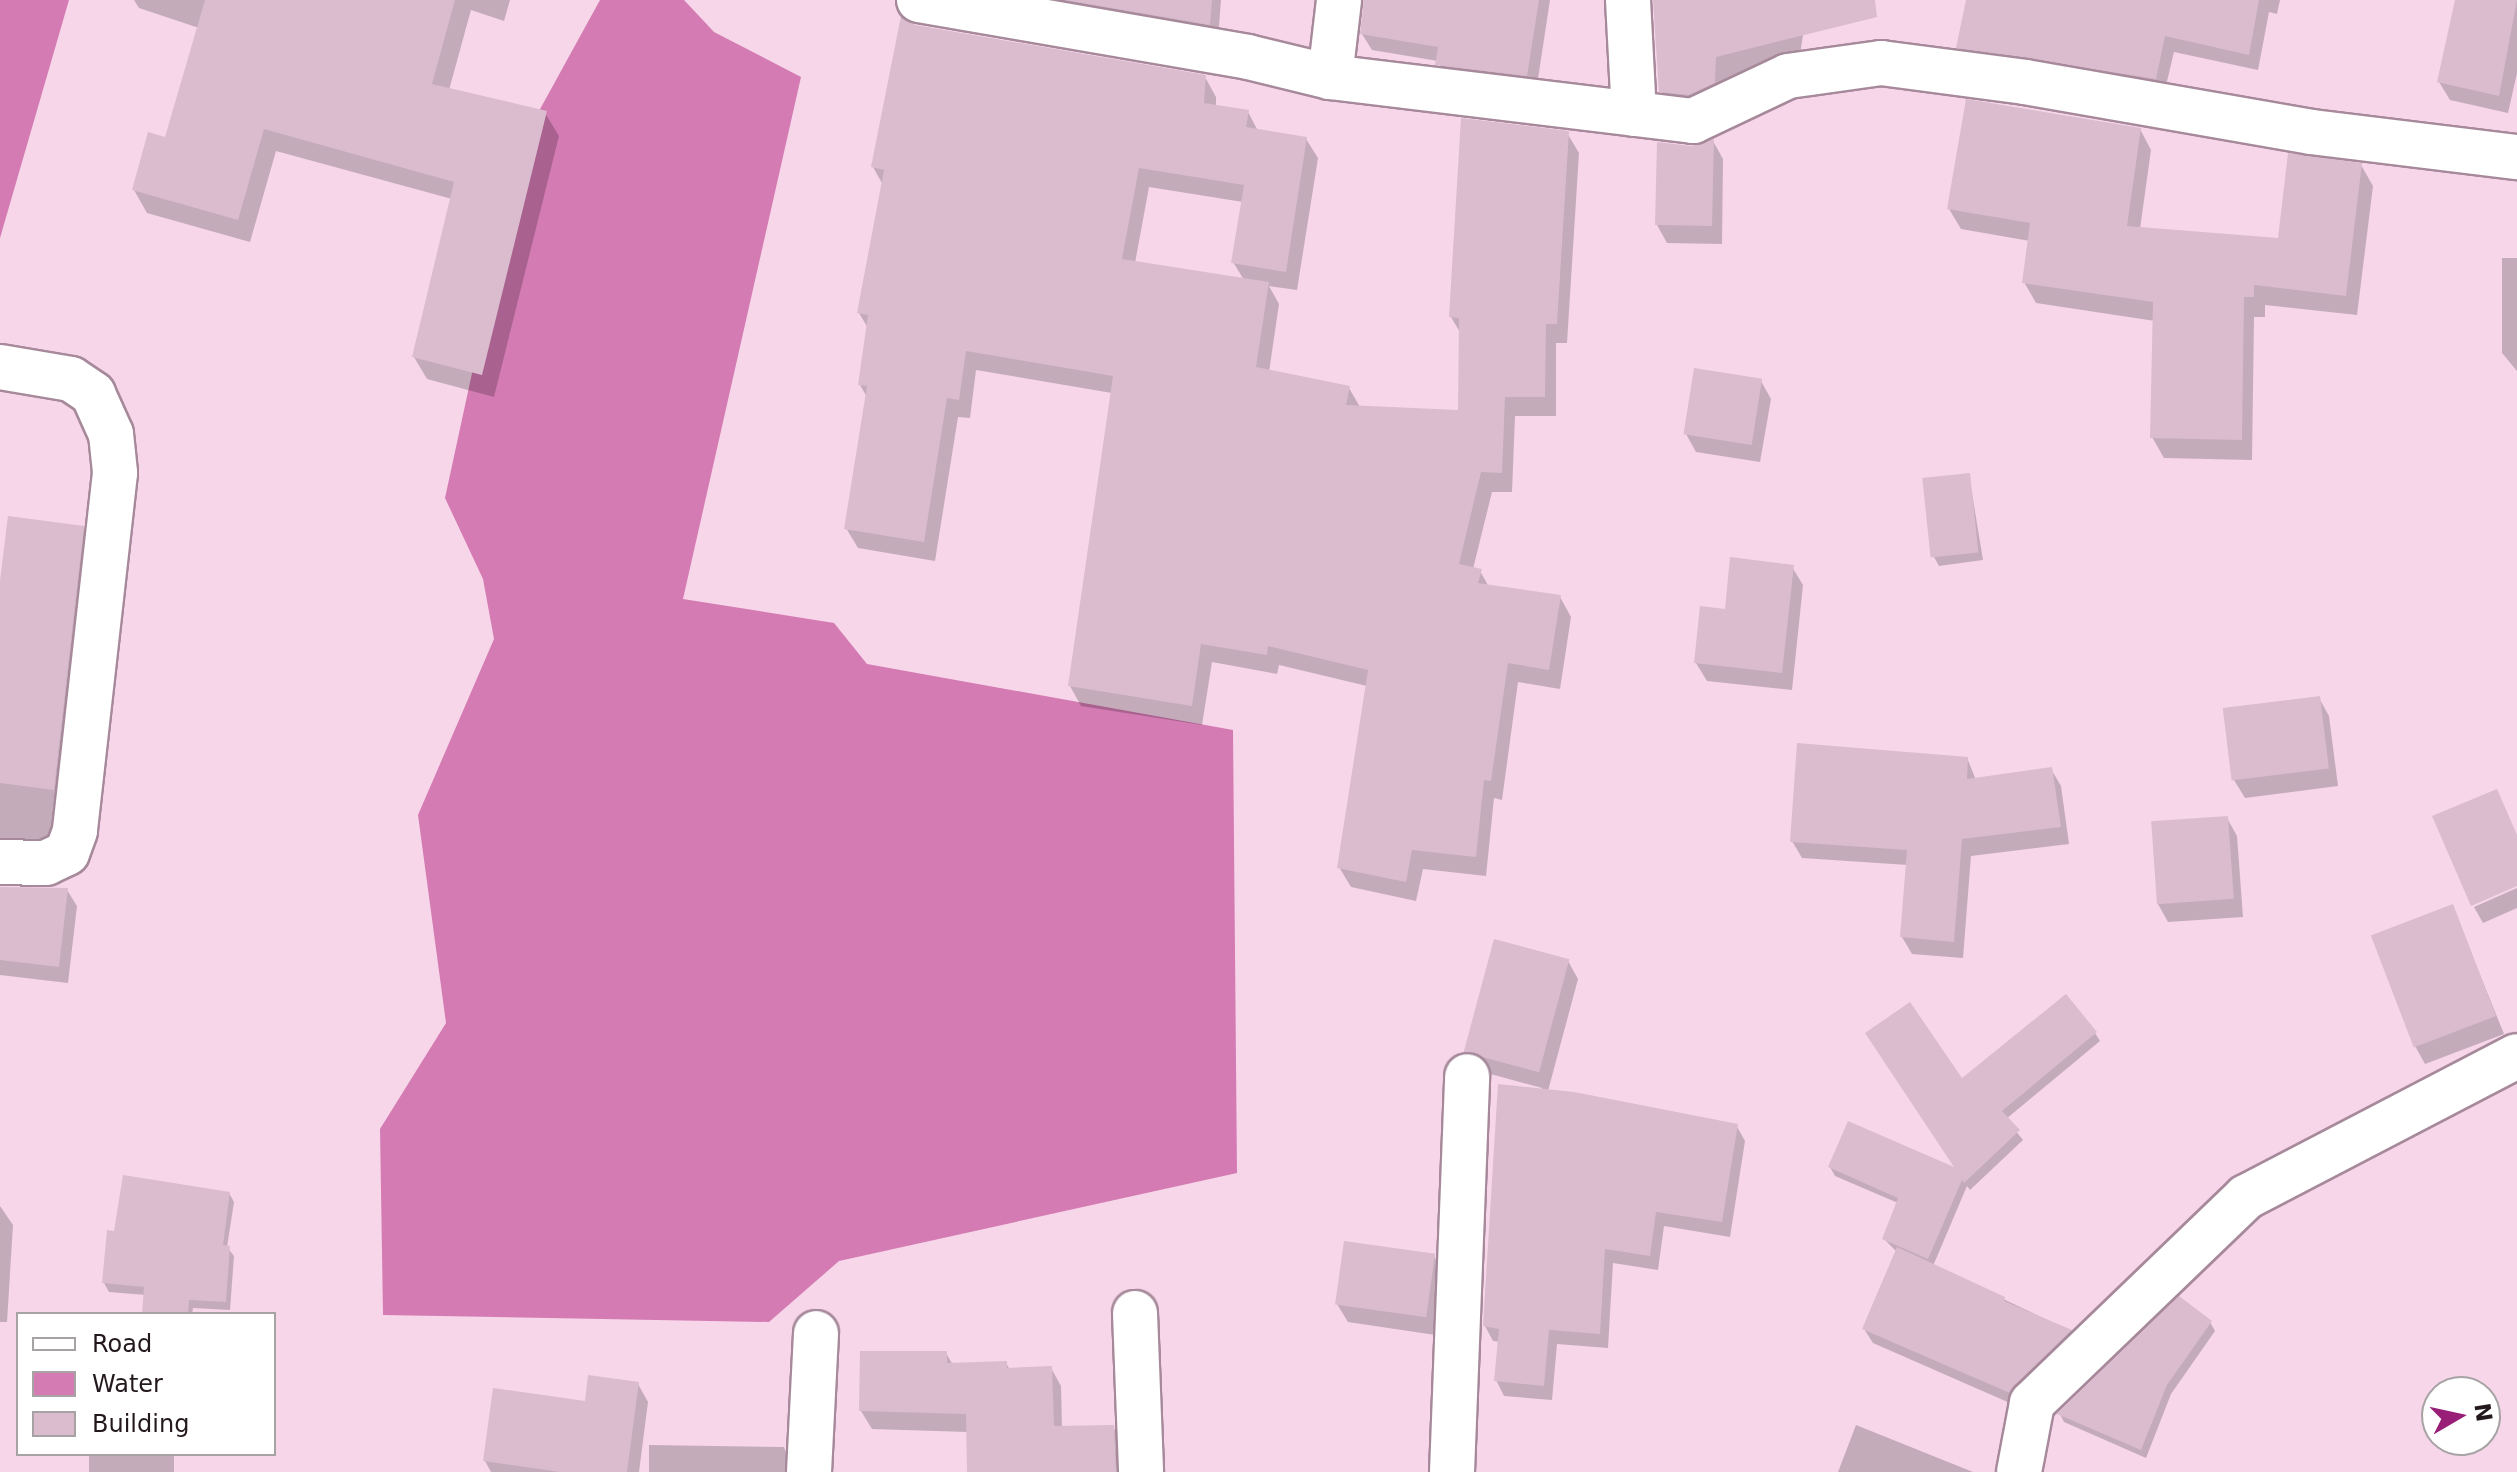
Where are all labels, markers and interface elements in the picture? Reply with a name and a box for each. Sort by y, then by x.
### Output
legend [16,1312,276,1456]
text: Road [92,1330,152,1358]
text: Water [92,1370,163,1398]
north arrow [2421,1376,2501,1456]
text: N [2469,1401,2497,1424]
text: Building [92,1410,189,1438]

